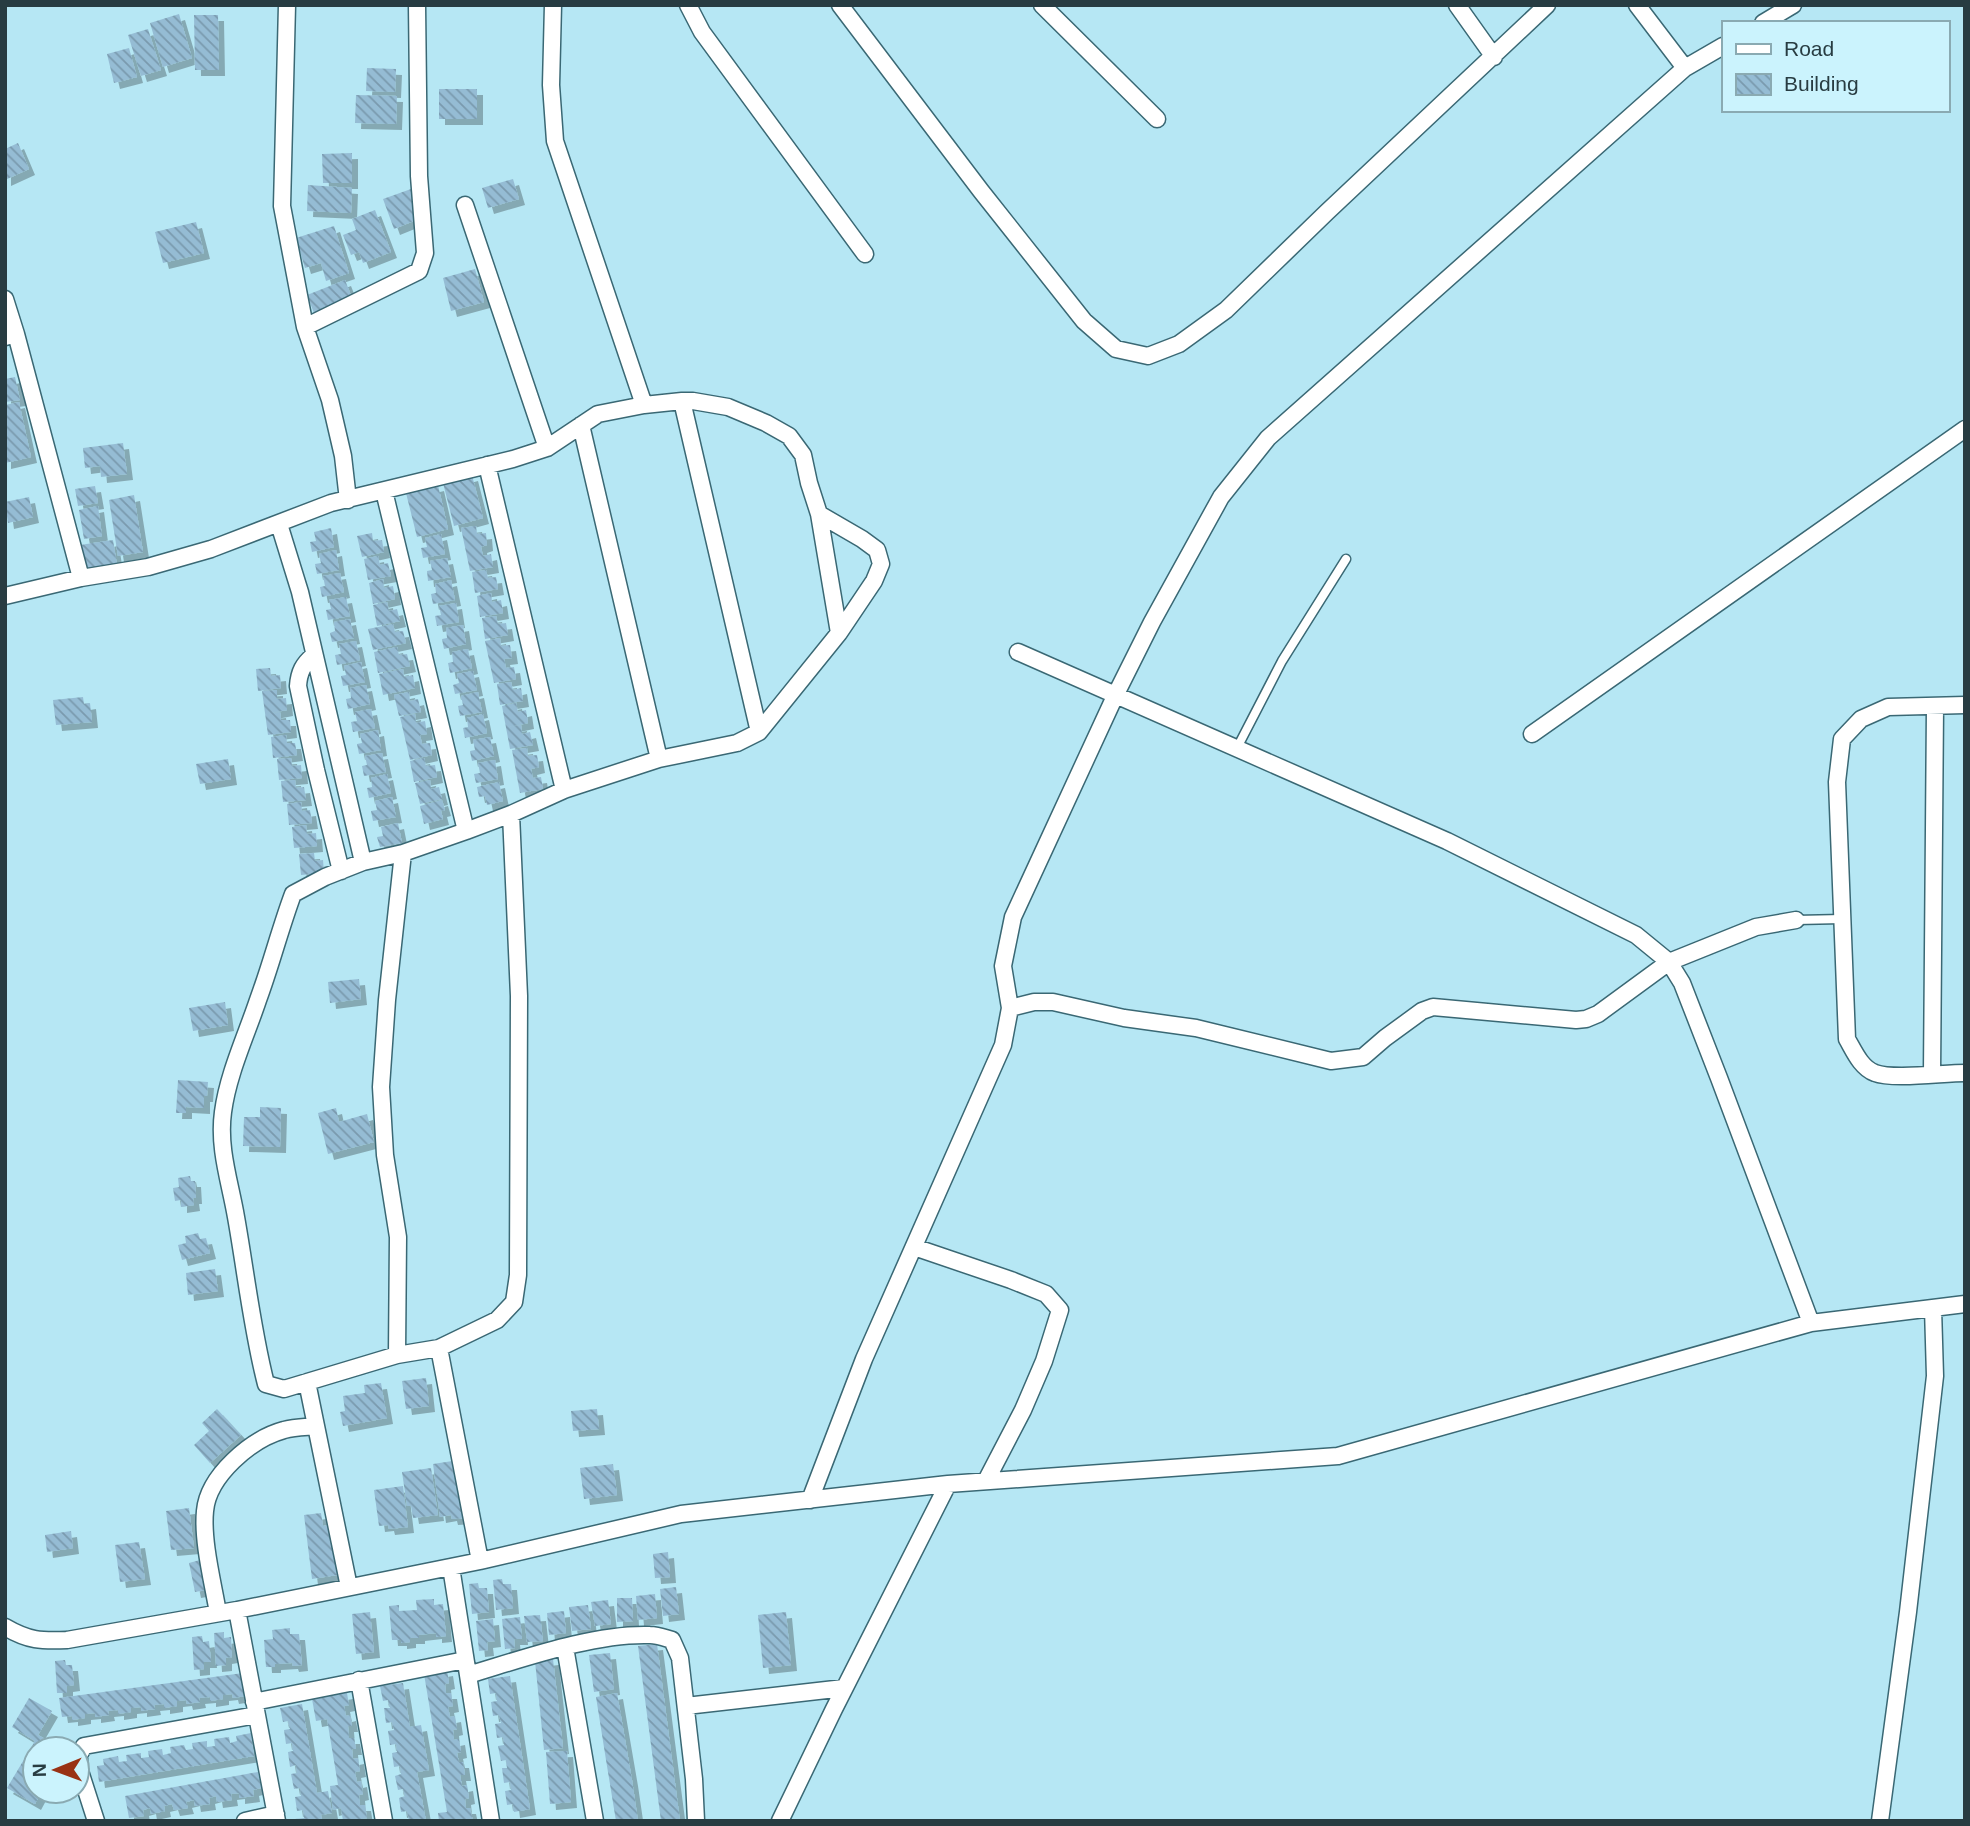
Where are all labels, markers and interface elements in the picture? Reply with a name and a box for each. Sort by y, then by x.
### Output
legend [1722,21,1949,112]
text: Road [1784,37,1834,60]
text: Building [1784,72,1859,95]
north arrow [21,1735,91,1805]
text: N [29,1763,50,1777]

